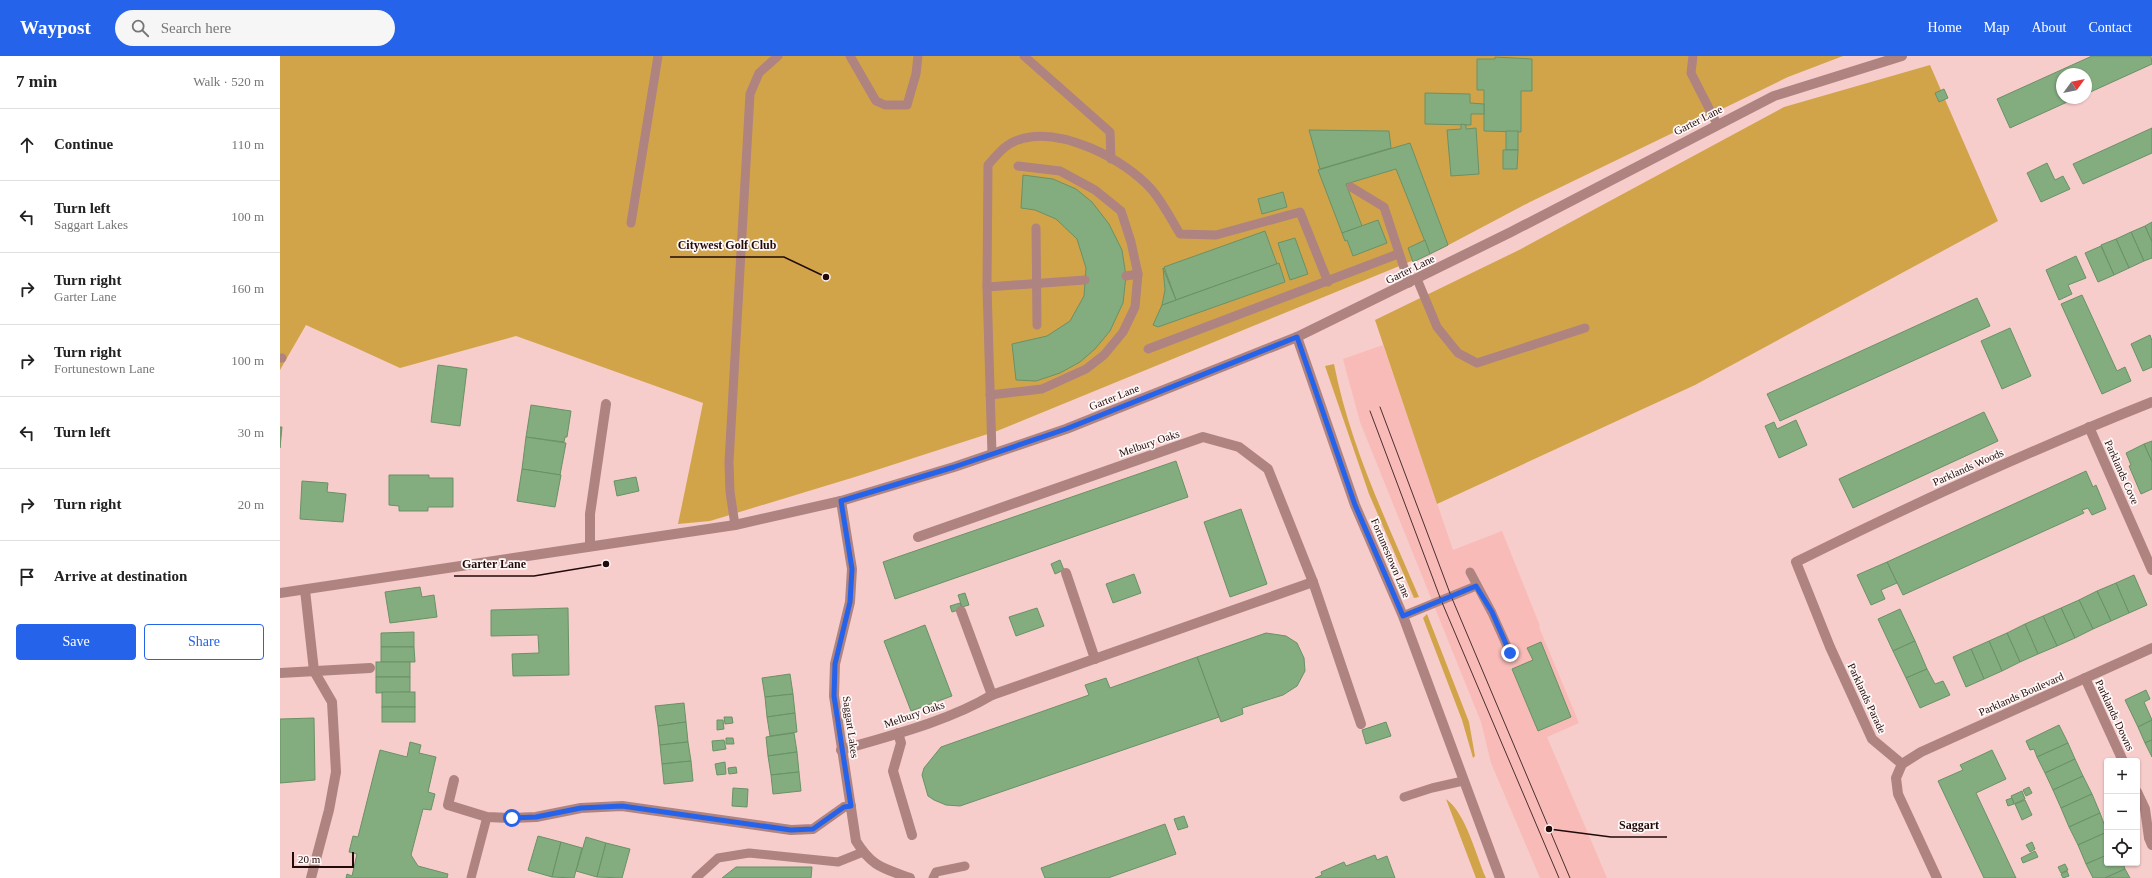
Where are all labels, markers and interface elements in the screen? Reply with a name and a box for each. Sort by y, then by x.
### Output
search box [115,10,395,46]
text: Waypost [20,17,91,38]
icon: search [129,17,151,39]
text: Search here [161,20,231,36]
text: Home [1928,20,1962,35]
text: Map [1984,20,2009,35]
text: About [2031,20,2066,35]
text: Contact [2088,20,2132,35]
north arrow [2056,68,2092,104]
text: 7 min [16,72,57,91]
text: Walk · 520 m [193,74,264,89]
street label: Garter Lane [1672,103,1724,137]
icon: ahead [16,134,38,156]
text: Continue [54,136,113,152]
text: 110 m [232,137,264,152]
text: Turn left [54,200,111,216]
icon: left [16,206,38,228]
text: 100 m [231,209,264,224]
text: Saggart Lakes [54,217,128,232]
callout: Citywest Golf Club [670,233,784,257]
text: Citywest Golf Club [678,238,777,252]
street label: Garter Lane [1384,252,1436,286]
text: Turn right [54,272,121,288]
icon: right [16,278,38,300]
text: 160 m [231,281,264,296]
text: Garter Lane [54,289,116,304]
text: Turn right [54,344,121,360]
icon: right [16,350,38,372]
text: 100 m [231,353,264,368]
text: Fortunestown Lane [54,361,155,376]
street label: Garter Lane [1087,381,1141,412]
icon: left [16,422,38,444]
text: Turn left [54,424,111,440]
text: 30 m [238,425,264,440]
street label: Melbury Oaks [1117,427,1181,459]
street label: Parklands Cove [2102,438,2142,506]
street label: Parklands Woods [1931,446,2005,488]
icon: right [16,494,38,516]
text: Turn right [54,496,121,512]
text: 20 m [238,497,264,512]
street label: Fortunestown Lane [1369,516,1413,600]
callout: Garter Lane [454,552,534,576]
text: Garter Lane [462,557,527,571]
icon: arrive [16,566,38,588]
text: Arrive at destination [54,568,187,584]
button: Save [16,624,136,660]
button: Share [144,624,264,660]
route end [1501,644,1519,662]
street label: Parklands Parade [1845,661,1889,735]
street label: Parklands Boulevard [1977,670,2066,718]
street label: Parklands Downs [2093,677,2137,753]
street label: Saggart Lakes [841,695,861,759]
street label: Melbury Oaks [882,698,946,730]
map controls [2104,758,2140,866]
button: + [2104,758,2140,794]
button: − [2104,794,2140,830]
route start [503,809,521,827]
callout: Saggart [1611,813,1667,837]
text: Saggart [1619,818,1659,832]
button: locate [2104,830,2140,866]
scale bar [292,850,354,869]
text: 20 m [298,853,320,865]

